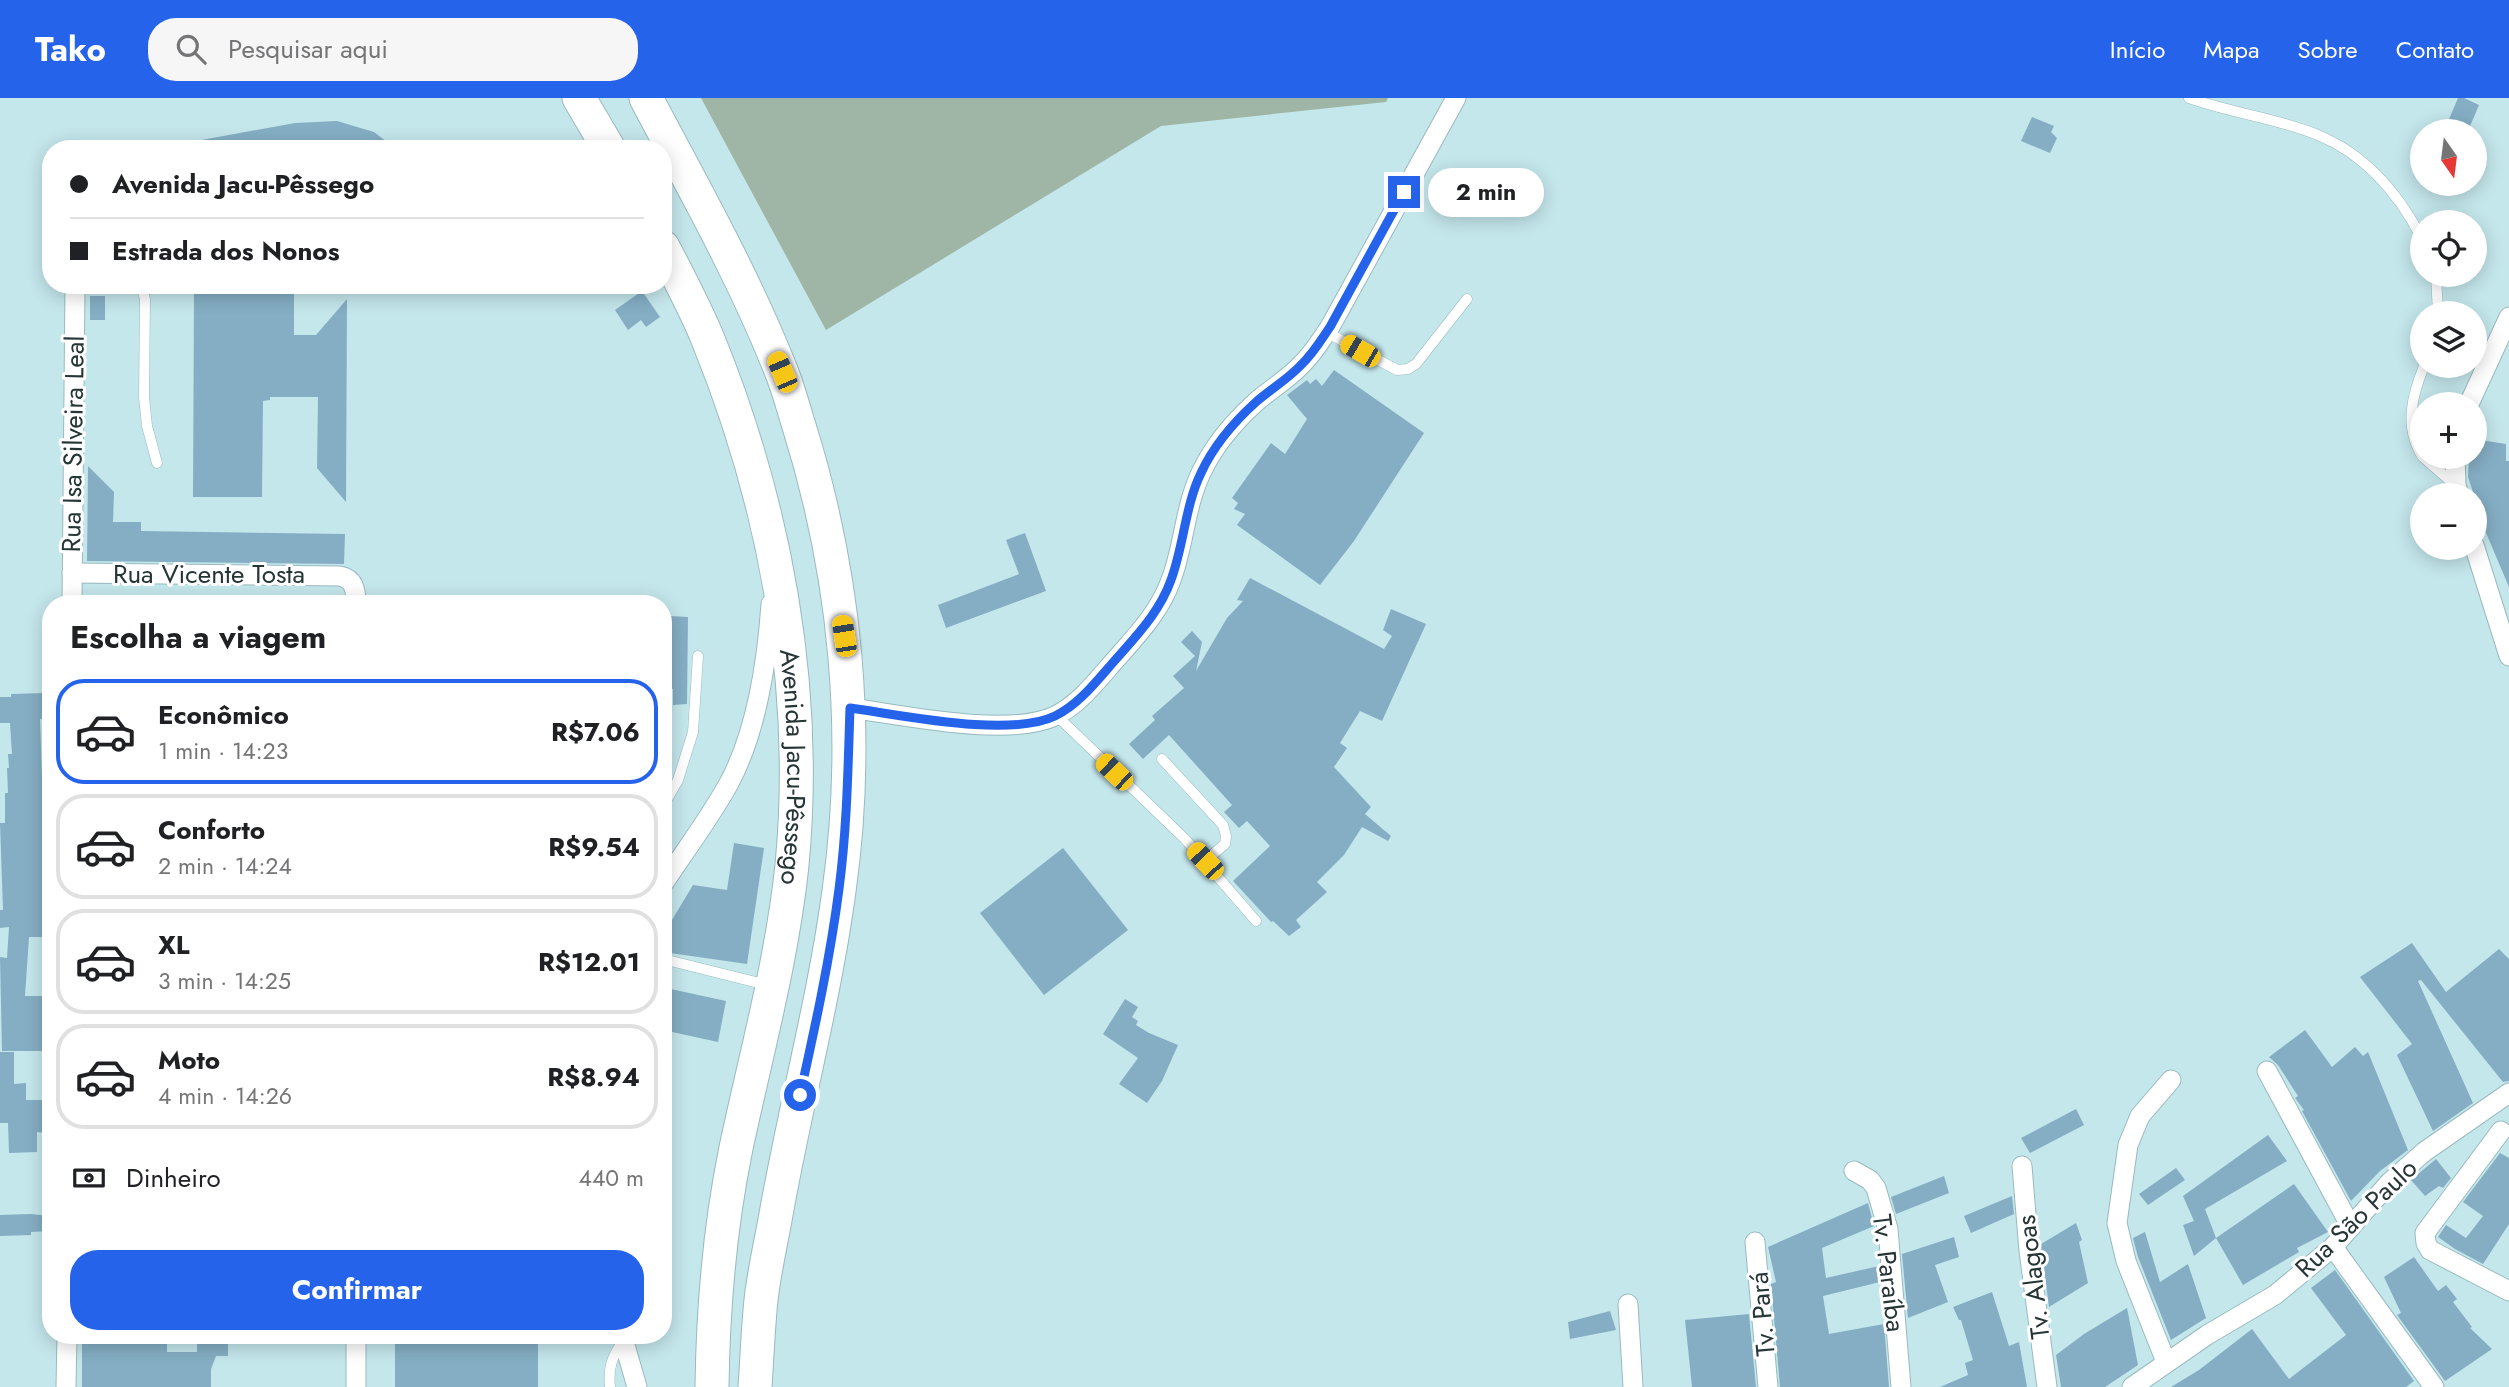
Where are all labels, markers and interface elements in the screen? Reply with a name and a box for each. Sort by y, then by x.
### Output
search box [148,18,638,81]
text: Tako [35,26,106,73]
icon: search [172,30,210,68]
text: Pesquisar aqui [228,30,388,68]
text: Início [2110,32,2165,67]
text: Mapa [2203,32,2260,67]
text: Sobre [2298,32,2358,67]
text: Contato [2396,32,2474,67]
north arrow [2410,119,2487,196]
map controls [2410,119,2487,560]
text: Avenida Jacu-Pêssego [112,165,374,203]
callout: 2 min [1428,168,1544,217]
text: 2 min [1456,175,1516,209]
route end [1388,176,1420,208]
button: locate [2410,210,2487,287]
text: Estrada dos Nonos [112,232,340,270]
button: layers [2410,301,2487,378]
car [1337,331,1384,371]
street label: Rua Isa Silveira Leal [52,335,94,553]
car [765,349,800,395]
button: + [2410,392,2487,469]
button: − [2410,483,2487,560]
street label: Rua Vicente Tosta [113,555,305,593]
text: Escolha a viagem [70,614,326,660]
car [831,614,858,658]
street label: Avenida Jacu-Pêssego [770,647,815,887]
text: Econômico [158,696,289,734]
icon: car [74,700,137,763]
text: R$7.06 [551,713,640,751]
text: 1 min · 14:23 [158,734,288,768]
car [1092,750,1137,794]
text: Conforto [158,811,265,849]
icon: car [74,815,137,878]
text: R$9.54 [548,828,640,866]
car [1183,838,1228,884]
text: 2 min · 14:24 [158,849,292,883]
text: XL [158,926,190,964]
icon: car [74,930,137,993]
text: R$12.01 [538,943,640,981]
text: 3 min · 14:25 [158,964,291,998]
text: Moto [158,1041,220,1079]
icon: car [74,1045,137,1108]
text: R$8.94 [547,1058,640,1096]
text: 4 min · 14:26 [158,1079,292,1113]
route start [784,1079,816,1111]
street label: Rua São Paulo [2286,1150,2426,1286]
icon: cash [70,1159,108,1197]
text: Dinheiro [126,1159,221,1197]
text: 440 m [579,1161,644,1195]
street label: Tv. Paraíba [1863,1212,1915,1334]
street label: Tv. Alagoas [2007,1213,2059,1341]
button: Confirmar [70,1250,644,1330]
street label: Tv. Pará [1739,1270,1785,1358]

